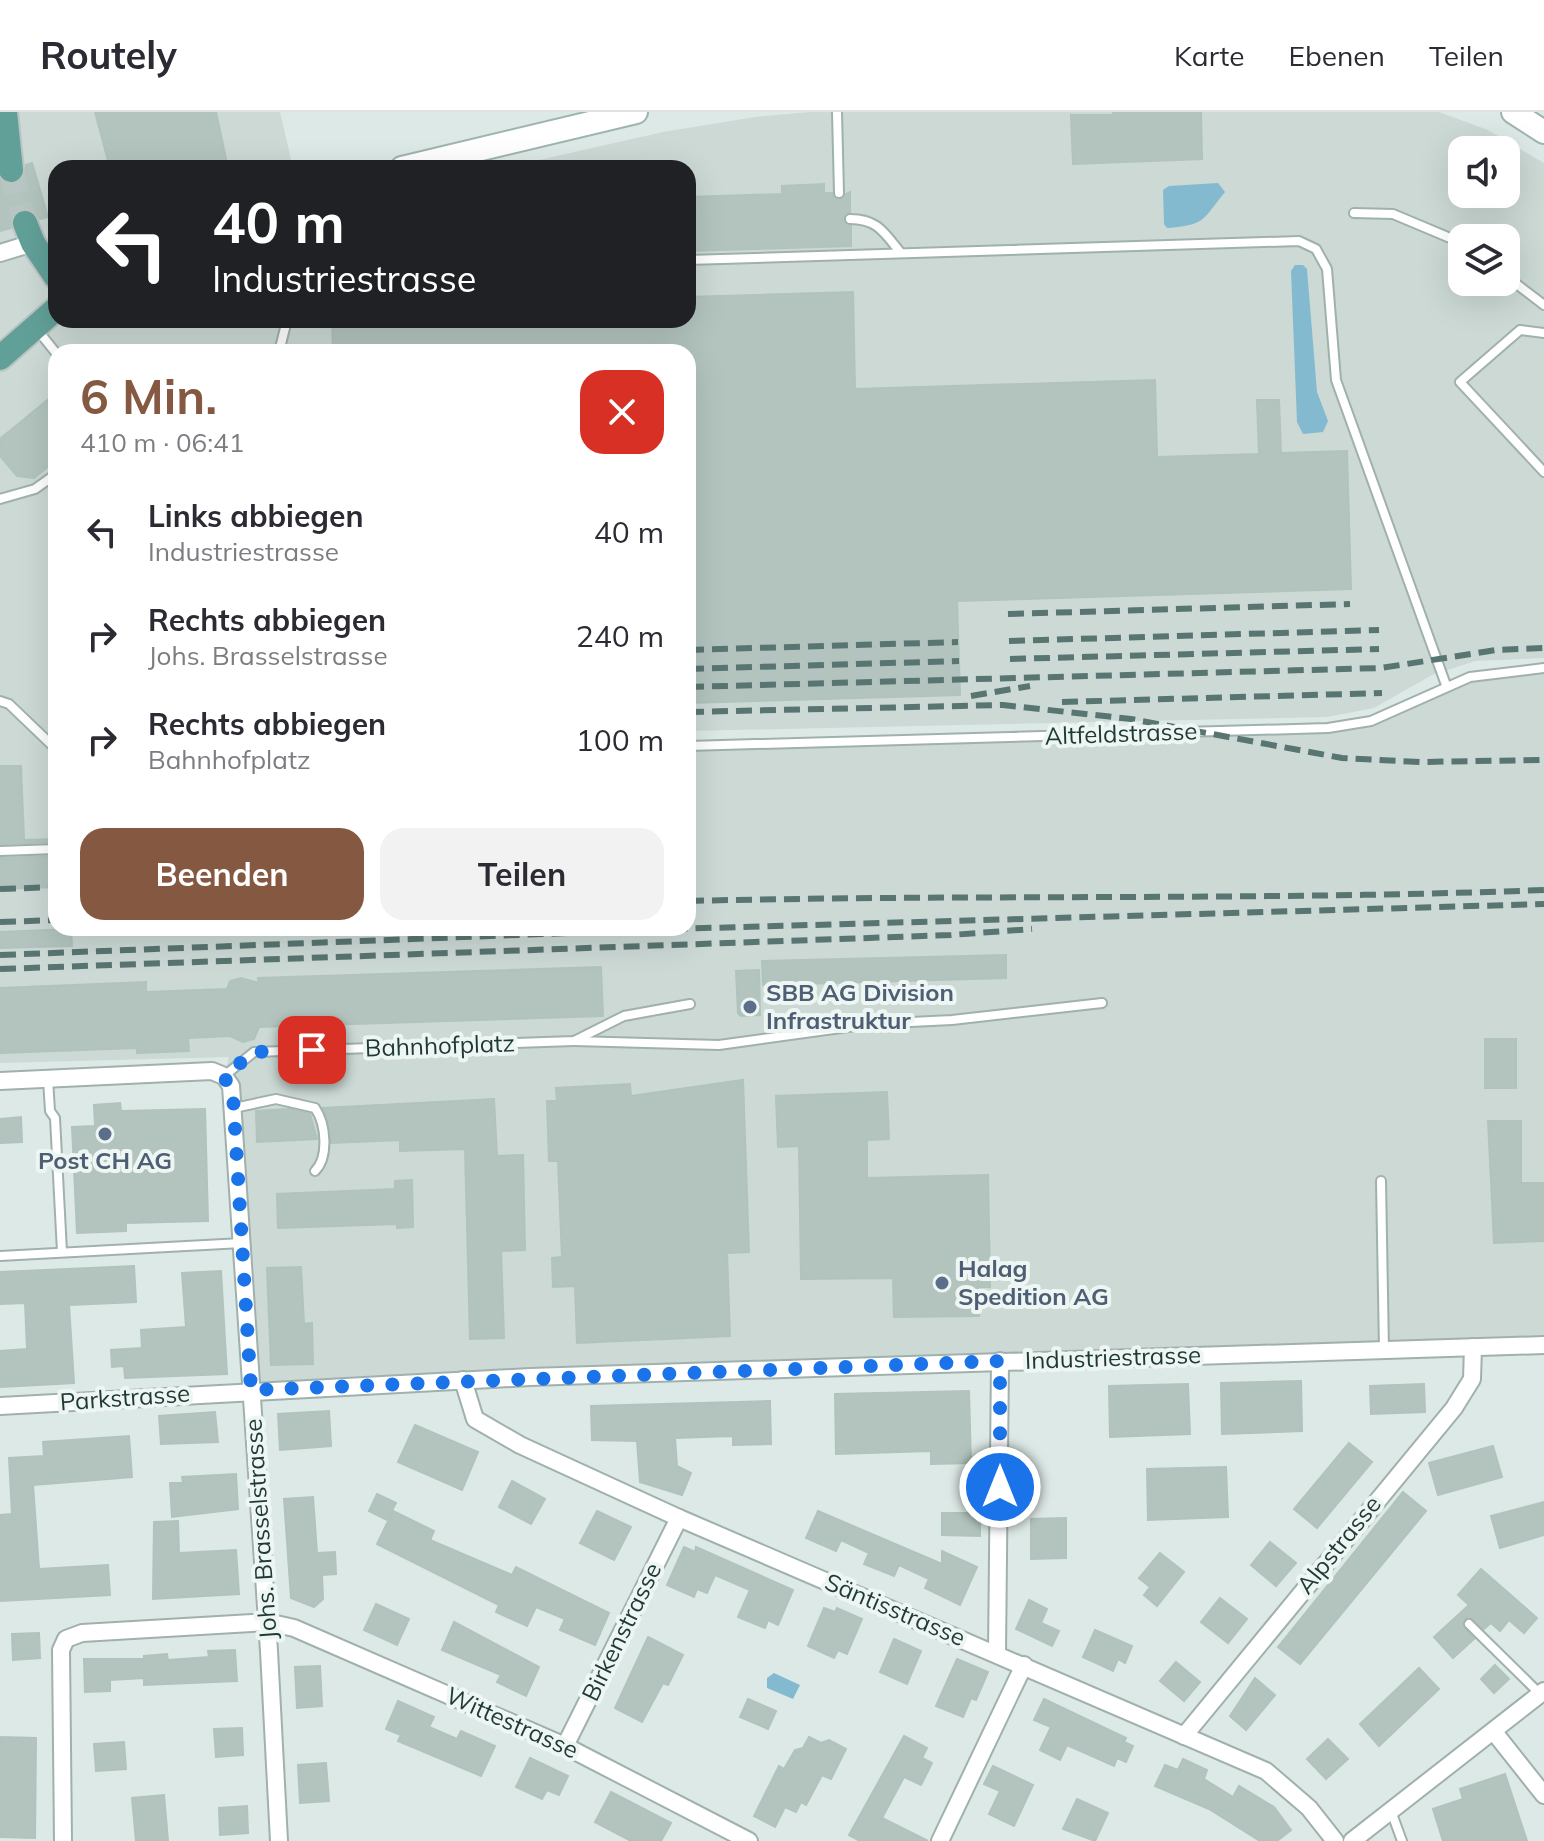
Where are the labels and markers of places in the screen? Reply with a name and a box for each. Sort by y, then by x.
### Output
place label: SBB AG Division Infrastruktur [766,977,954,1035]
marker: SBB AG Division Infrastruktur [741,998,759,1016]
pin [278,1016,346,1084]
marker: Post CH AG [96,1125,114,1143]
place label: Post CH AG [38,1145,172,1175]
place label: Halag Spedition AG [958,1253,1109,1311]
marker: Halag Spedition AG [933,1274,951,1292]

